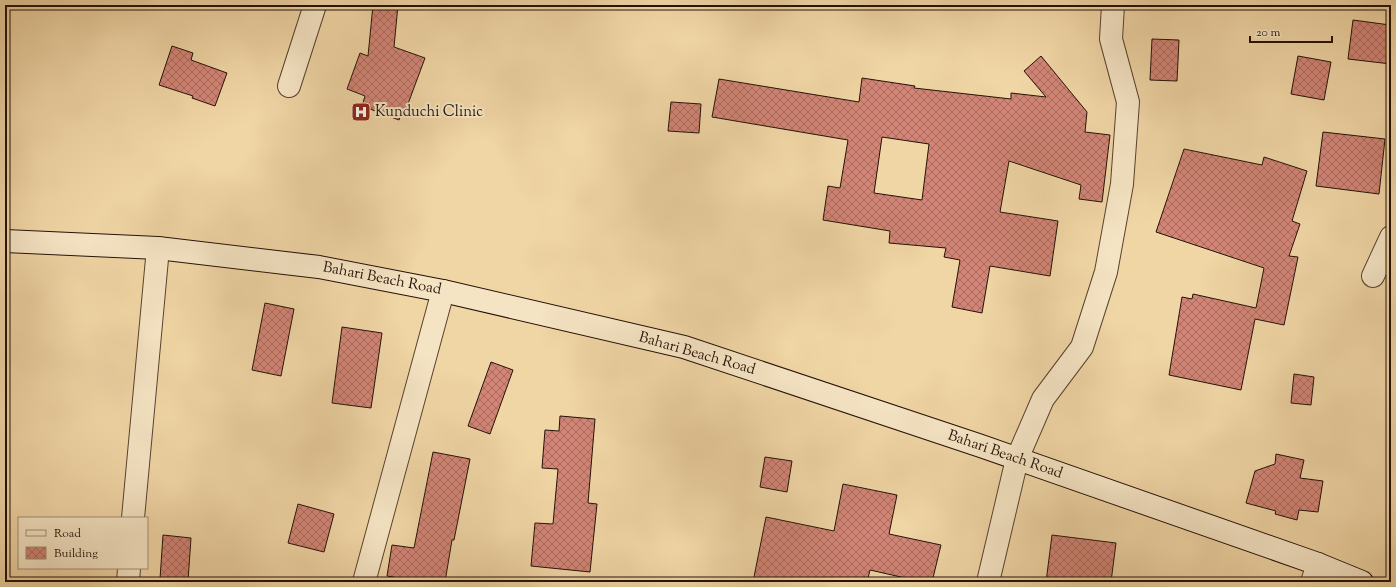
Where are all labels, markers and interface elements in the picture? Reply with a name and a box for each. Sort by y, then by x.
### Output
scale bar [1250,18,1332,44]
text: 20 m [1256,24,1281,42]
hospital icon: Kunduchi Clinic [350,101,372,123]
place label: Kunduchi Clinic [375,102,483,123]
street label: Bahari Beach Road [321,257,444,301]
street label: Bahari Beach Road [636,327,758,381]
street label: Bahari Beach Road [945,425,1066,485]
legend [18,517,148,569]
text: Road [54,525,81,543]
text: Building [54,545,98,563]

